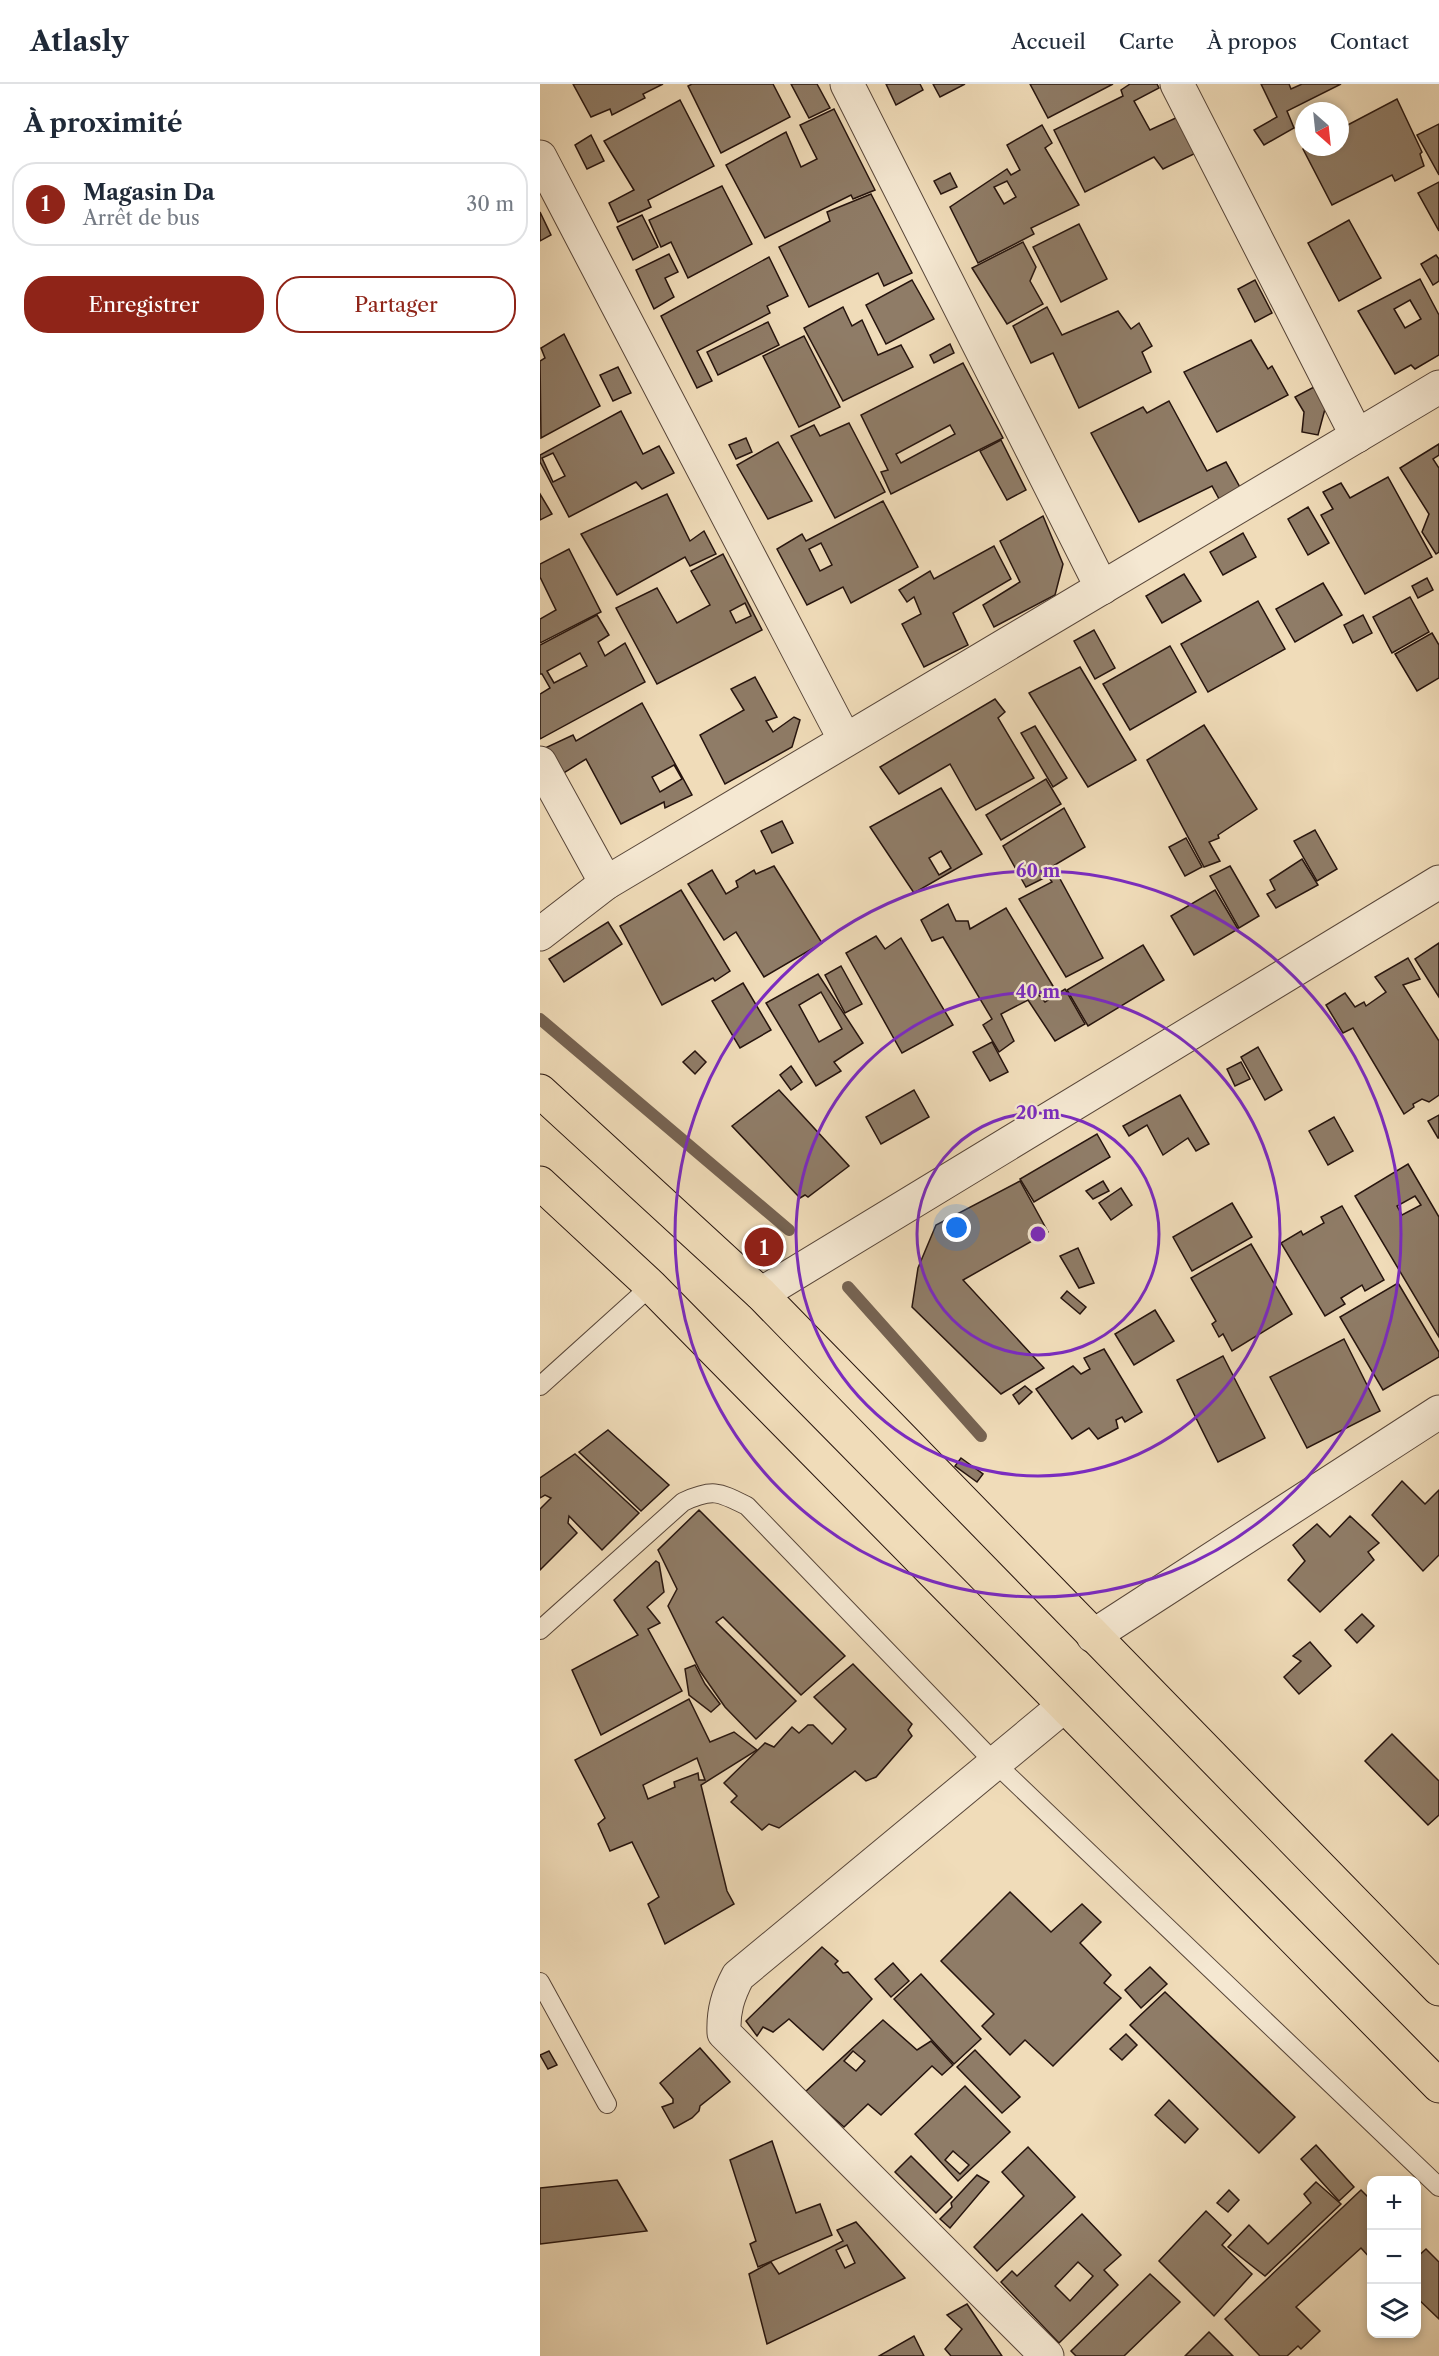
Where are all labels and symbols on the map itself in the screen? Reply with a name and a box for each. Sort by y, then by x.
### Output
north arrow [1295,102,1349,156]
text: 60 m [1016,860,1060,882]
text: 40 m [1016,981,1060,1003]
text: 20 m [1016,1102,1060,1124]
your location [942,1213,971,1242]
pin: 1 [744,1224,784,1270]
centre of rings [1028,1224,1048,1244]

